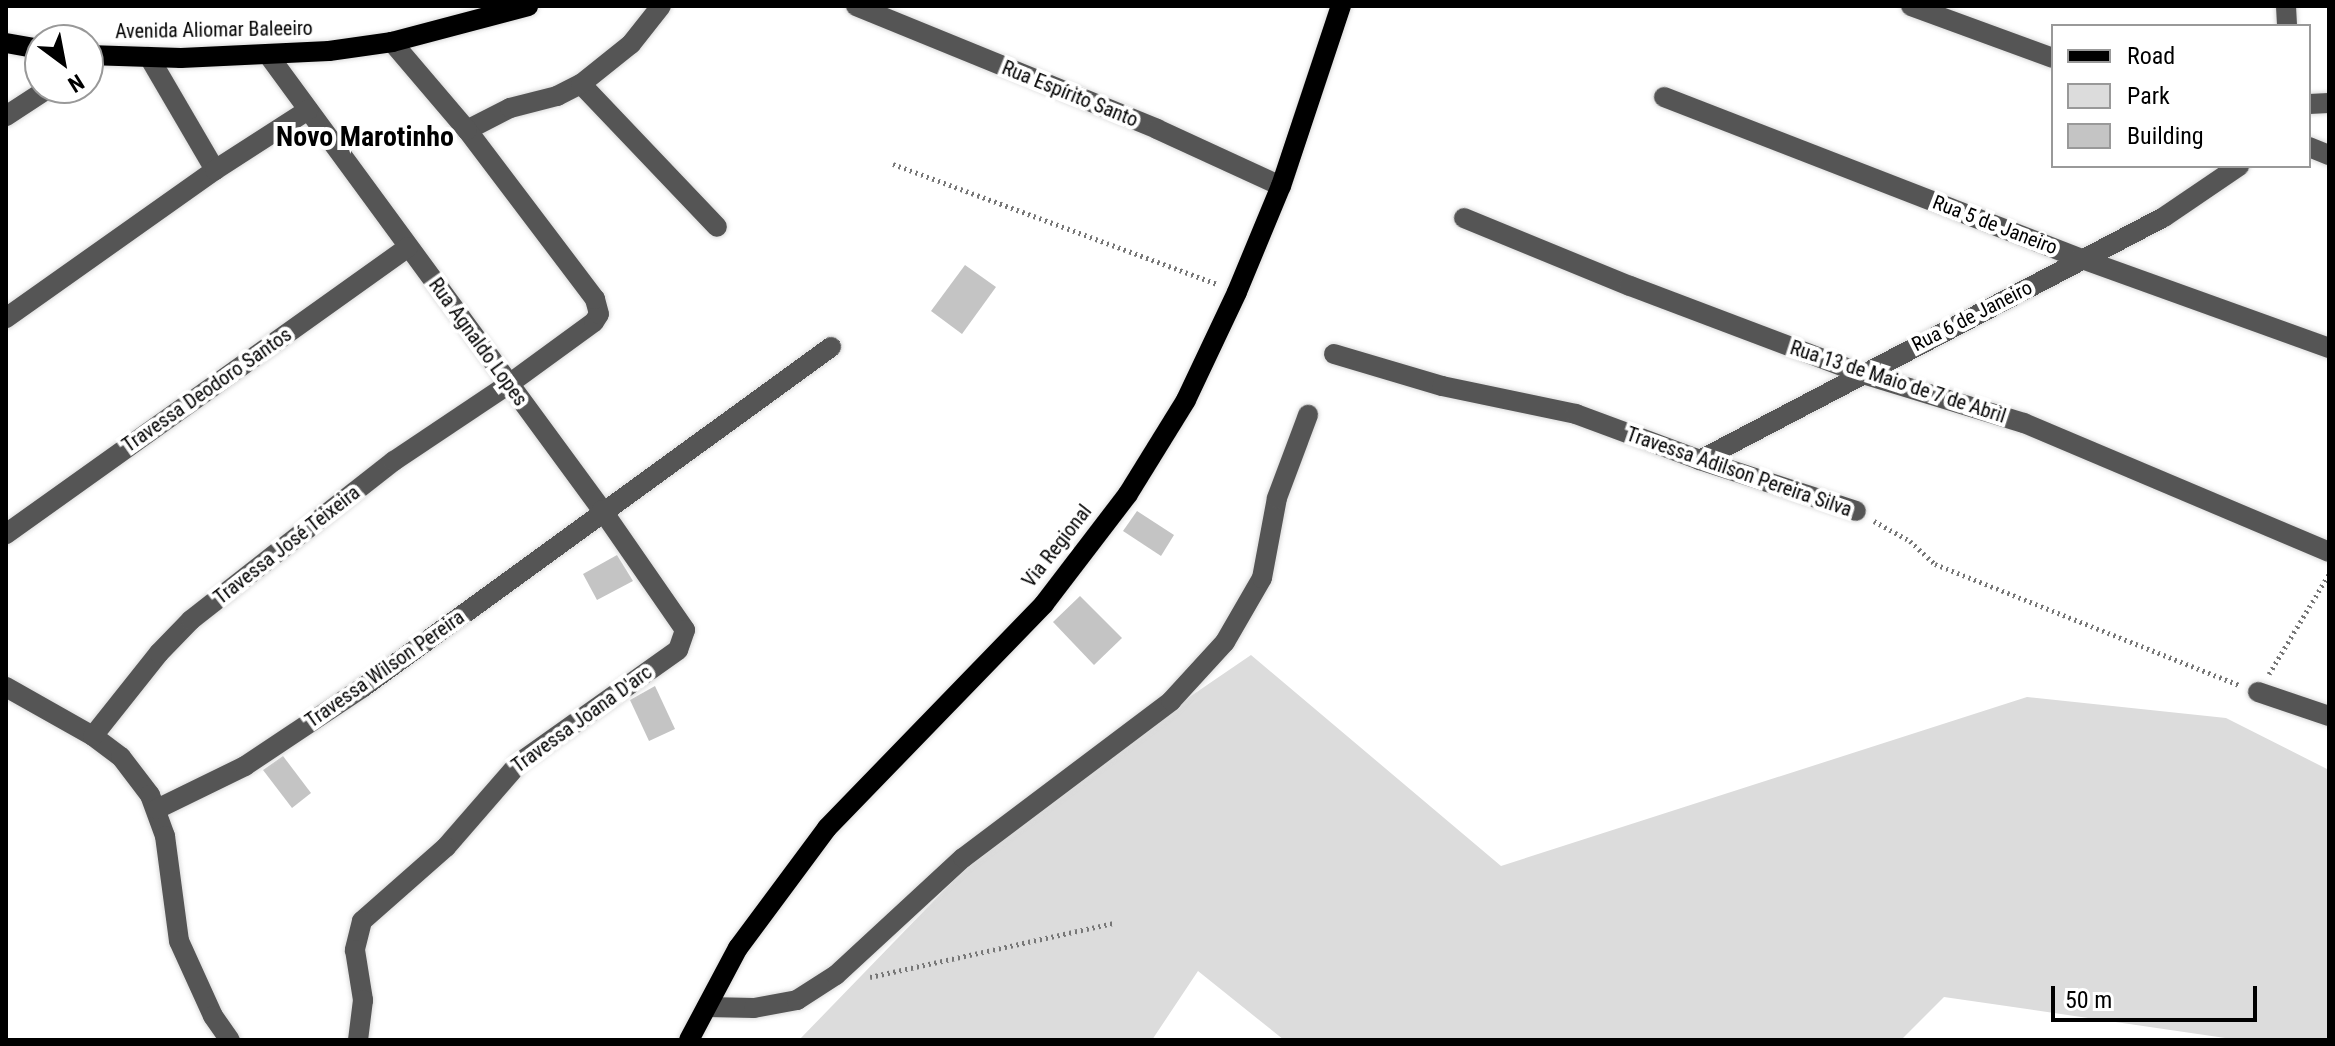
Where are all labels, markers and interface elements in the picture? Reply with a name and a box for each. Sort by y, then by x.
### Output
street label: Avenida Aliomar Baleeiro [115,16,313,44]
north arrow [24,24,104,104]
legend [2051,24,2311,168]
text: Road [2127,42,2175,70]
street label: Rua Espírito Santo [999,56,1141,132]
text: N [64,69,88,97]
text: Park [2127,82,2170,110]
district label: Novo Marotinho [276,120,454,154]
text: Building [2127,122,2204,150]
street label: Rua 5 de Janeiro [1929,190,2061,260]
street label: Rua Agnaldo Lopes [424,273,532,411]
street label: Rua 6 de Janeiro [1908,275,2036,357]
street label: Travessa Deodoro Santos [118,323,296,457]
street label: Rua 13 de Maio de 7 de Abril [1787,336,2009,428]
street label: Travessa Adilson Pereira Silva [1623,422,1855,522]
street label: Travessa José Teixeira [209,480,365,610]
street label: Via Regional [1017,500,1097,592]
street label: Travessa Wilson Pereira [301,605,469,733]
street label: Travessa Joana D'arc [507,660,657,778]
scale bar [2055,970,2261,1020]
text: 50 m [2065,986,2112,1014]

